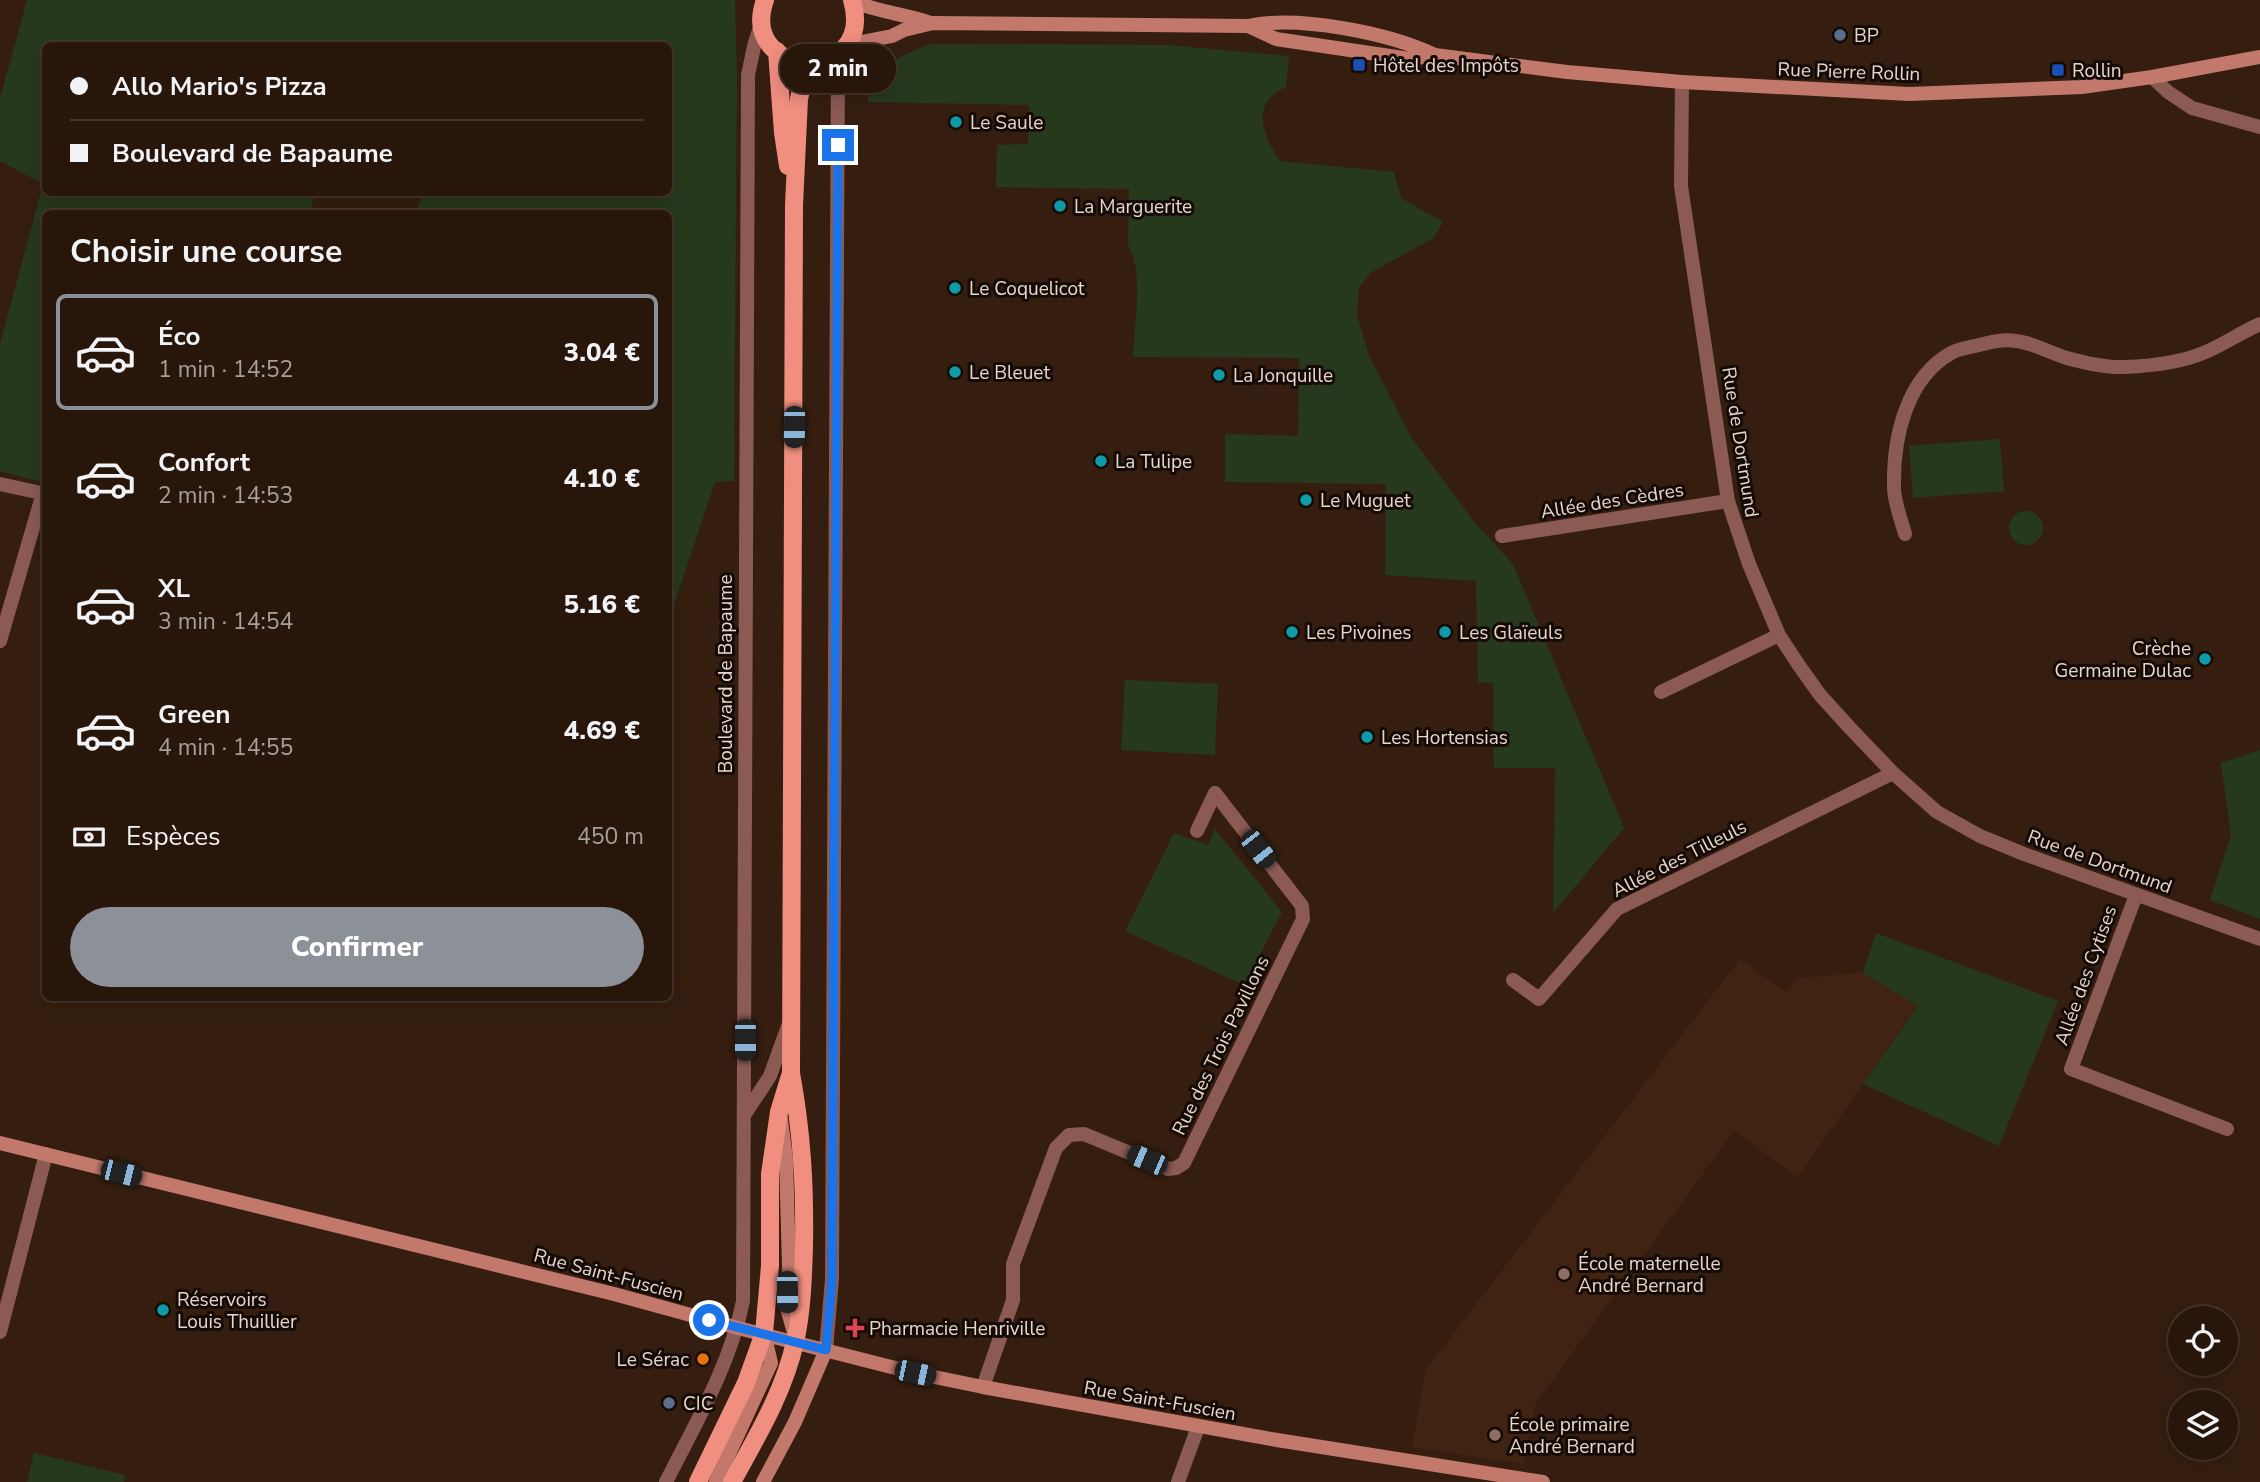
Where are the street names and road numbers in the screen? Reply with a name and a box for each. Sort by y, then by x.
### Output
street label: Rue Pierre Rollin [1777,57,1921,87]
street label: Rue de Dortmund [1715,365,1765,519]
street label: Allée des Cèdres [1539,477,1686,525]
street label: Boulevard de Bapaume [713,574,739,774]
street label: Allée des Tilleuls [1608,814,1751,904]
street label: Rue de Dortmund [2024,824,2175,900]
street label: Allée des Cytises [2049,902,2123,1049]
street label: Rue des Trois Pavillons [1166,951,1276,1139]
street label: Rue Saint-Fuscien [531,1242,686,1307]
street label: Rue Saint-Fuscien [1082,1375,1238,1427]

